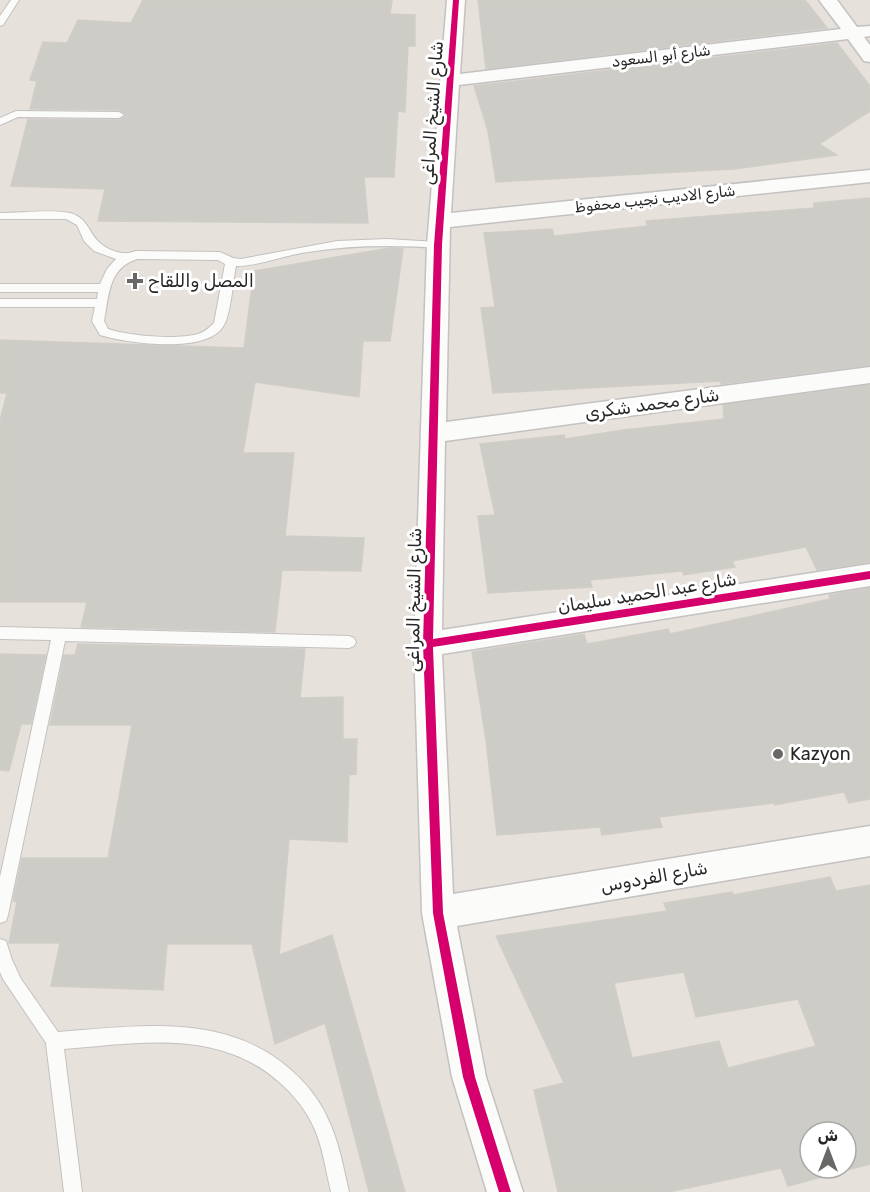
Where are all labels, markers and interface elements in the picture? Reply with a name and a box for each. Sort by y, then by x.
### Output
street label: شارع الشيخ المراغى [416,40,450,186]
street label: شارع أبو السعود [610,41,712,73]
street label: شارع الاديب نجيب محفوظ [574,182,736,218]
place label: المصل واللقاح [148,270,254,293]
marker: المصل واللقاح [126,272,144,290]
street label: شارع محمد شكرى [583,384,721,425]
street label: شارع الشيخ المراغى [402,528,428,672]
street label: شارع عبد الحميد سليمان [556,568,738,619]
place label: Kazyon [790,743,851,765]
marker: Kazyon [771,747,785,761]
street label: شارع الفردوس [599,857,709,898]
north arrow [798,1120,858,1180]
text: ش [818,1126,838,1145]

